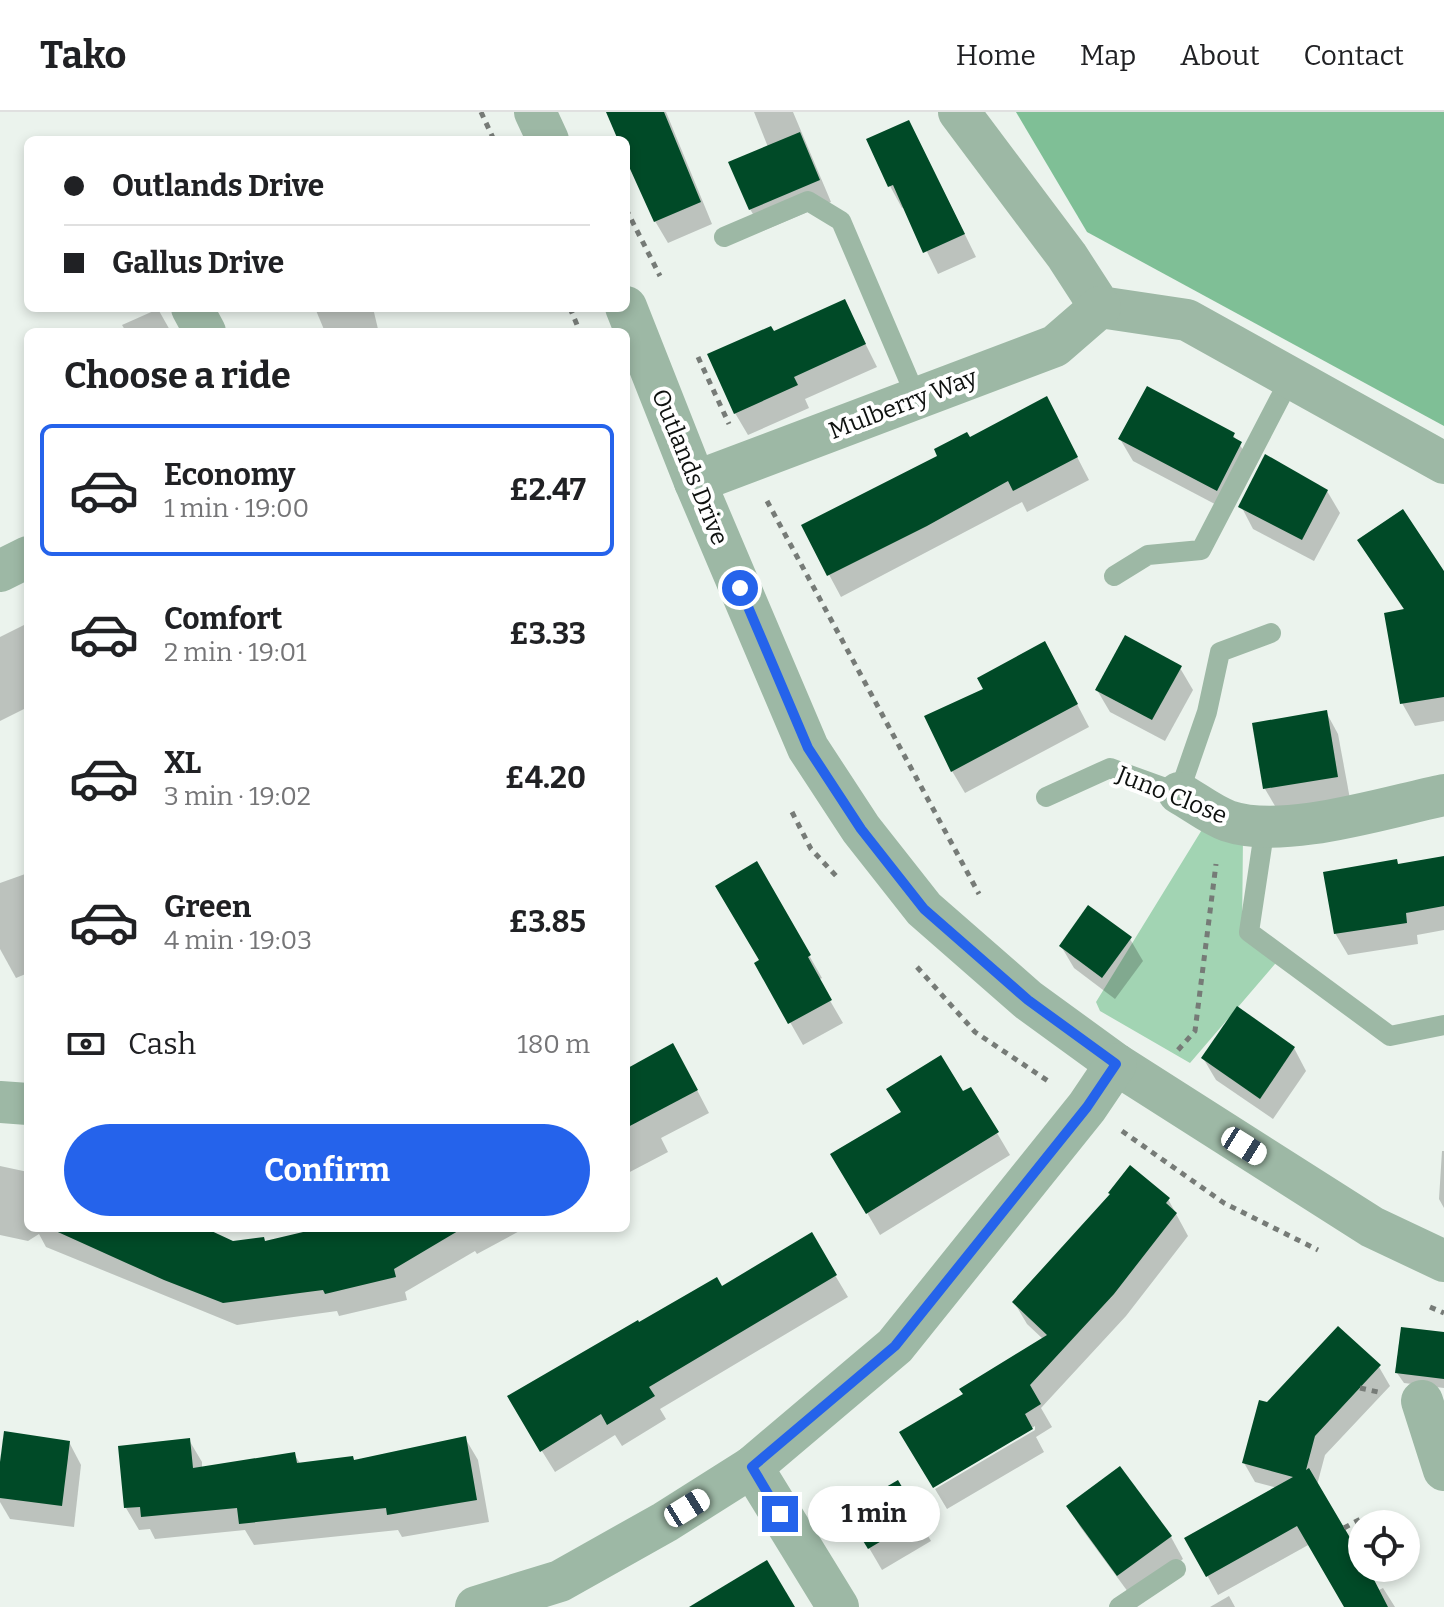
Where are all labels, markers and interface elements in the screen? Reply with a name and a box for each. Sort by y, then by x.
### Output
text: Tako [40,32,126,78]
text: Home [956,39,1036,72]
text: Map [1080,39,1136,72]
text: About [1180,39,1260,72]
text: Contact [1304,39,1404,72]
text: Outlands Drive [112,168,324,204]
text: Gallus Drive [112,245,284,281]
text: Choose a ride [64,354,291,398]
street label: Mulberry Way [825,363,981,445]
street label: Outlands Drive [646,385,734,549]
icon: car [68,454,140,526]
text: Economy [164,457,295,493]
text: £2.47 [509,472,586,508]
text: 1 min · 19:00 [164,493,309,524]
route start [722,570,758,606]
icon: car [68,598,140,670]
text: Comfort [164,601,282,637]
text: £3.33 [509,616,586,652]
text: 2 min · 19:01 [164,637,307,668]
icon: car [68,742,140,814]
text: XL [164,745,201,781]
text: £4.20 [505,760,586,796]
street label: Juno Close [1112,760,1231,830]
text: 3 min · 19:02 [164,781,311,812]
icon: car [68,886,140,958]
text: Green [164,889,251,925]
text: £3.85 [509,904,586,940]
text: 4 min · 19:03 [164,925,312,956]
icon: cash [64,1022,108,1066]
text: Cash [128,1026,196,1062]
text: 180 m [517,1029,590,1060]
car [1217,1123,1271,1169]
button: Confirm [64,1124,590,1216]
car [660,1485,714,1531]
callout: 1 min [808,1486,940,1542]
route end [762,1496,798,1532]
text: 1 min [841,1498,907,1529]
map controls [1348,1510,1420,1582]
button: locate [1348,1510,1420,1582]

